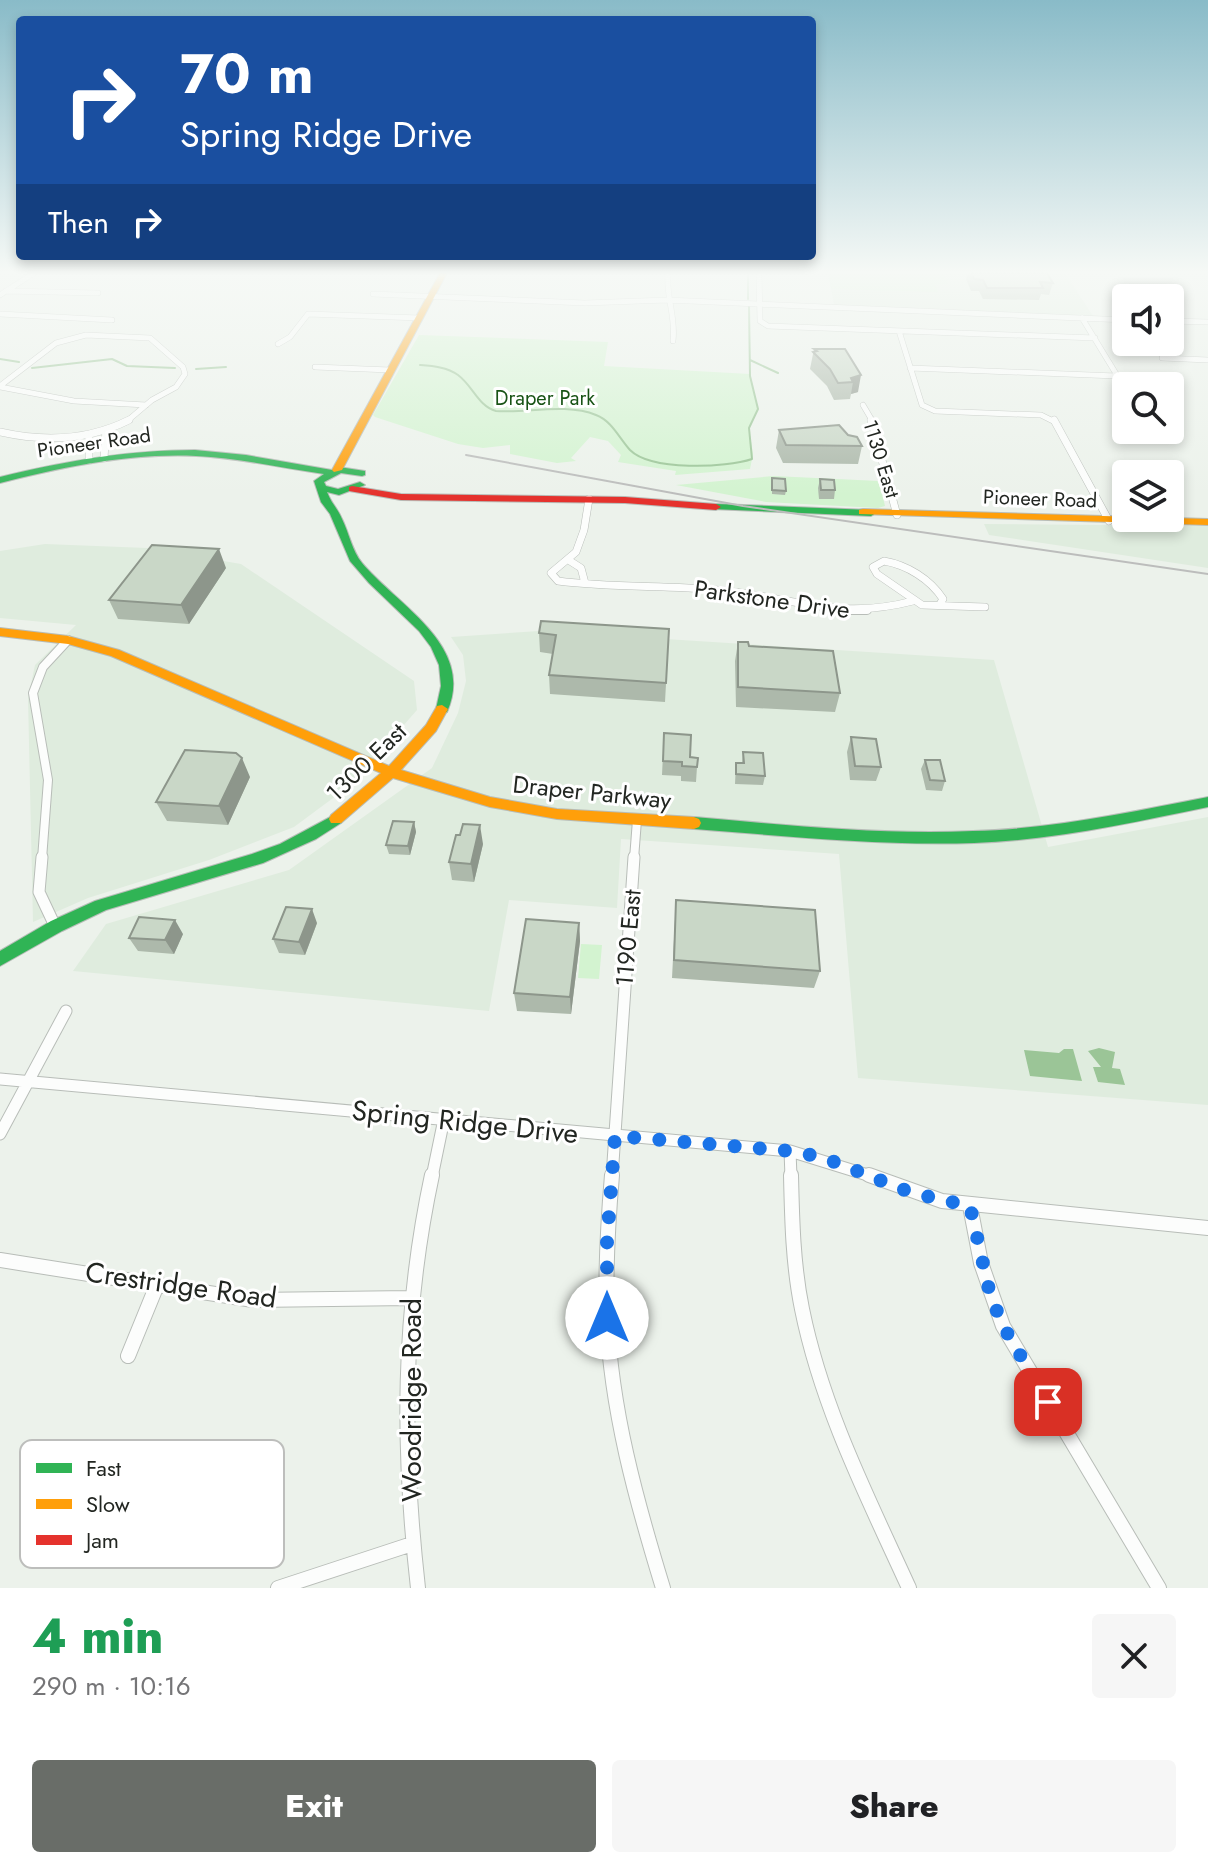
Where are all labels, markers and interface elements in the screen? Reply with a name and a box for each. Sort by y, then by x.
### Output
text: 70 m [180,33,314,114]
icon: right [48,48,152,152]
text: Spring Ridge Drive [180,108,472,160]
icon: right [125,200,169,244]
text: Then [48,201,109,244]
map controls [1112,284,1184,532]
button: sound [1112,284,1184,356]
button: search [1112,372,1184,444]
park label: Draper Park [495,384,595,413]
street label: 1130 East [855,416,907,502]
street label: Pioneer Road [35,421,153,465]
button: layers [1112,460,1184,532]
street label: Pioneer Road [982,483,1098,515]
street label: Parkstone Drive [692,571,852,627]
street label: 1300 East [318,714,414,809]
street label: Draper Parkway [511,766,673,818]
street label: 1190 East [606,888,650,988]
street label: Spring Ridge Drive [350,1090,580,1154]
street label: Crestridge Road [83,1251,279,1319]
position arrow [565,1276,649,1360]
street label: Woodridge Road [391,1298,432,1502]
pin [1014,1368,1082,1436]
icon: arrive [1026,1380,1070,1424]
legend [20,1440,284,1568]
text: Fast [86,1452,122,1484]
text: Slow [86,1488,130,1520]
text: Jam [83,1524,119,1556]
text: 4 min [32,1602,163,1671]
button: close [1092,1614,1176,1698]
text: 290 m · 10:16 [32,1667,191,1705]
button: Exit [32,1760,596,1852]
button: Share [612,1760,1176,1852]

